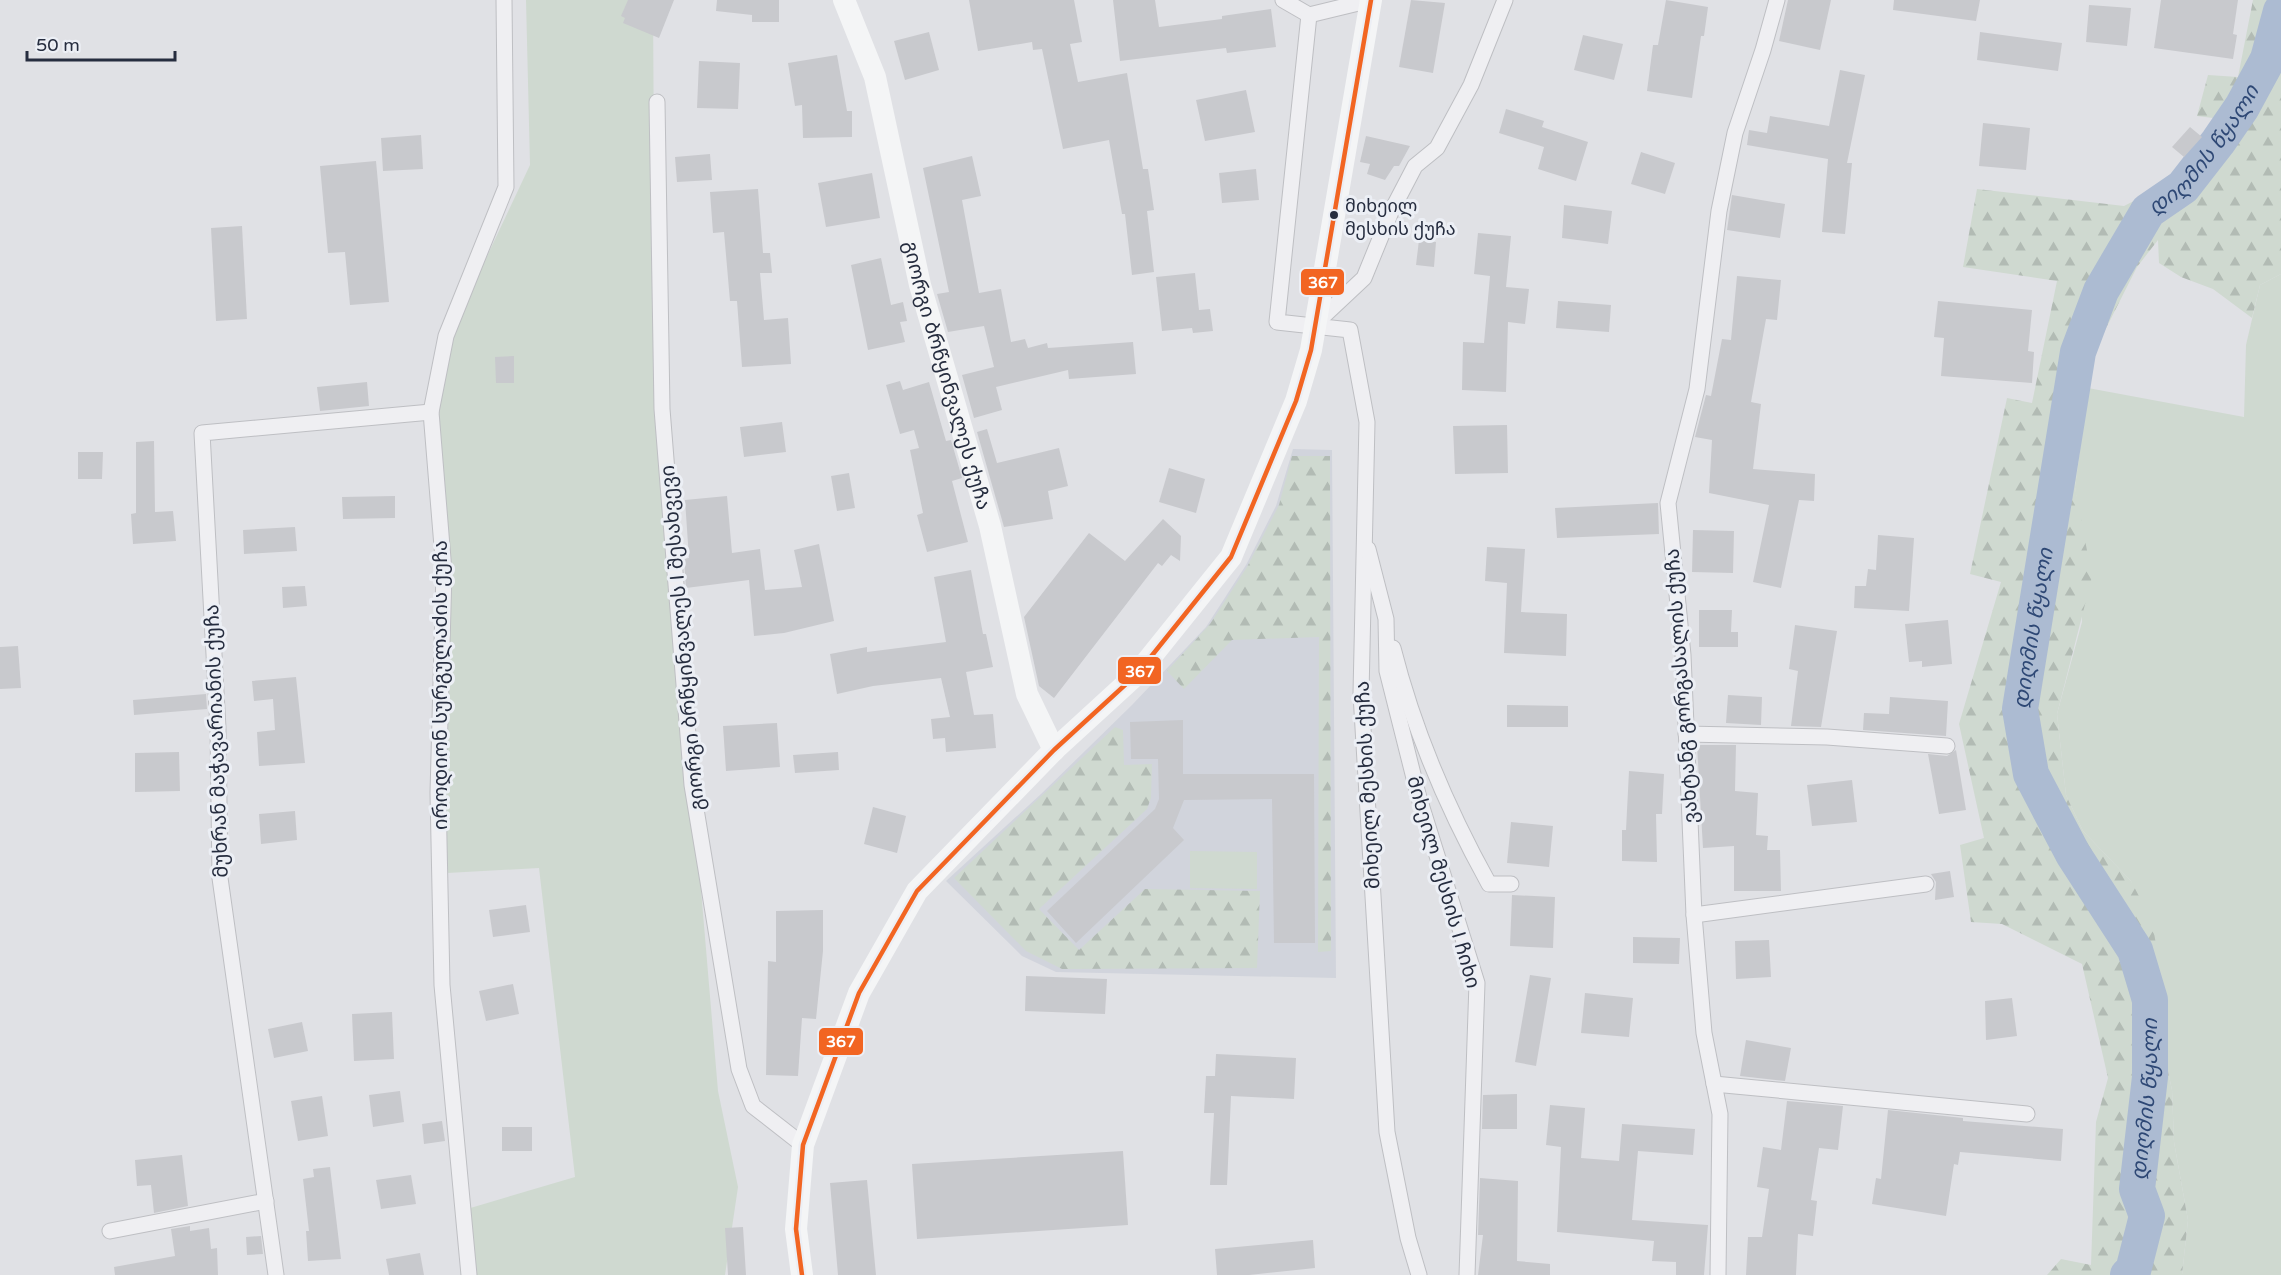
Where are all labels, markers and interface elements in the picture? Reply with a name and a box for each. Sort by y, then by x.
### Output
scale bar [27,24,176,62]
text: 50 m [36,34,80,56]
water label: დიღმის წყალი [2144,80,2265,220]
place label: მიხეილ მესხის ქუჩა [1345,195,1456,240]
marker: მიხეილ მესხის ქუჩა [1328,209,1340,221]
street label: გიორგი ბრწყინვალეს ქუჩა [898,239,996,513]
line badge: 367 [1300,268,1345,296]
text: 367 [1308,273,1338,293]
street label: გიორგი ბრწყინვალეს I შესახვევი [656,464,710,812]
street label: იროდიონ სურგულაძის ქუჩა [429,540,453,830]
water label: დიღმის წყალი [2008,546,2059,711]
street label: ვახტანგ გორგასალის ქუჩა [1660,548,1704,824]
street label: მუხრან მაჭავარიანის ქუჩა [200,604,234,878]
line badge: 367 [1117,656,1162,685]
text: 367 [1125,662,1155,682]
street label: მიხეილ მესხის ქუჩა [1351,680,1385,890]
street label: მიხეილ მესხის I ჩიხი [1401,773,1485,991]
water label: დიღმის წყალი [2126,1018,2163,1182]
line badge: 367 [818,1027,864,1056]
text: 367 [826,1032,856,1052]

